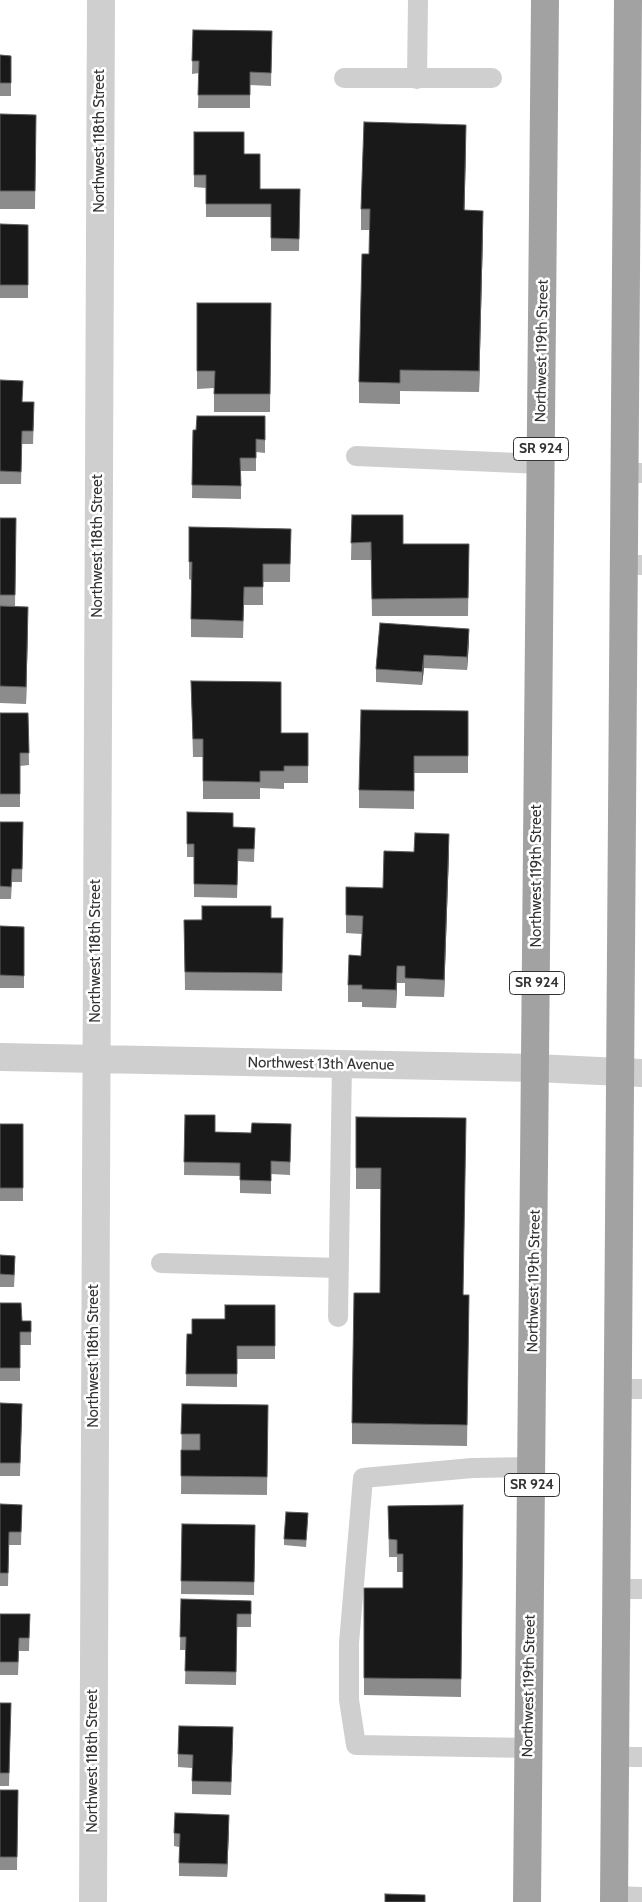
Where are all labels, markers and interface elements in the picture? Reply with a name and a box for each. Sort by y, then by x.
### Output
street label: Northwest 118th Street [91,69,109,213]
street label: Northwest 119th Street [532,279,552,423]
road number: SR 924 [514,438,568,460]
street label: Northwest 118th Street [89,474,107,618]
street label: Northwest 119th Street [528,805,546,947]
street label: Northwest 118th Street [87,879,105,1023]
road number: SR 924 [510,971,564,994]
street label: Northwest 13th Avenue [248,1054,394,1074]
street label: Northwest 119th Street [524,1209,544,1353]
street label: Northwest 118th Street [85,1284,103,1428]
road number: SR 924 [504,1474,560,1496]
street label: Northwest 119th Street [519,1614,539,1758]
street label: Northwest 118th Street [84,1689,102,1833]

